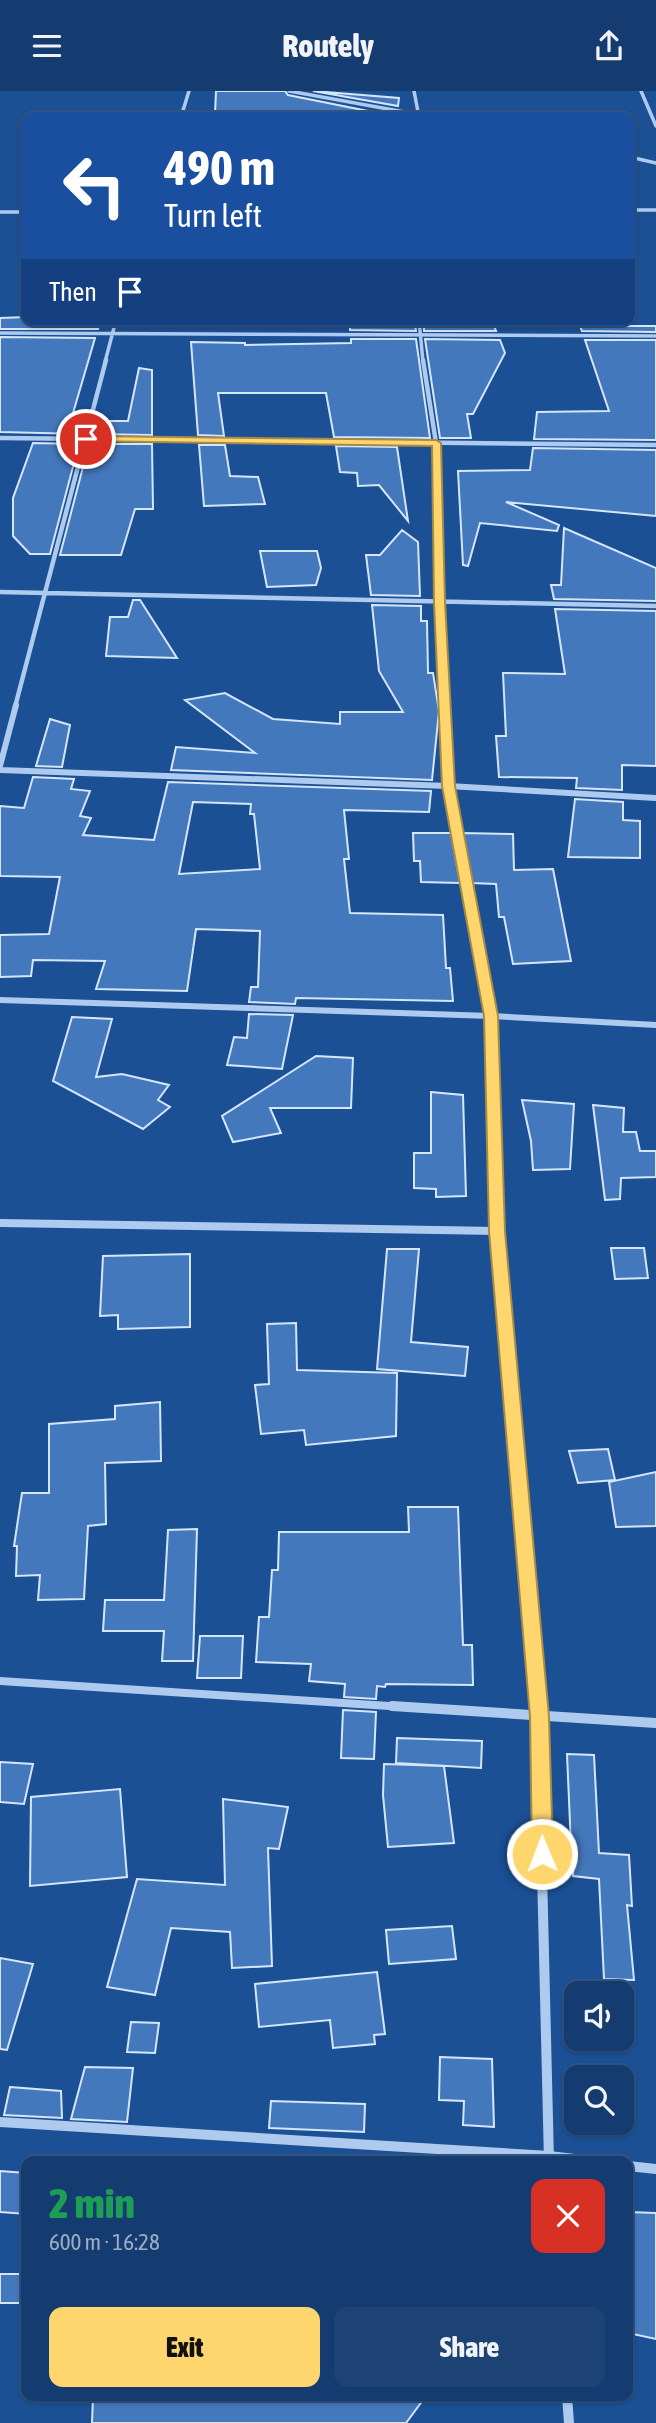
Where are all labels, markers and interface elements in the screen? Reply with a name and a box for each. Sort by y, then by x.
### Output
icon: menu [28,27,66,65]
text: Routely [282,27,374,64]
icon: share [590,27,628,65]
text: 490 m [164,139,275,195]
icon: left [49,140,140,231]
text: Turn left [164,197,262,234]
icon: arrive [111,273,149,311]
text: Then [49,277,97,307]
pin [56,409,116,469]
icon: arrive [67,420,105,458]
position arrow [505,1817,579,1891]
map controls [564,1981,634,2135]
button: sound [564,1981,634,2051]
button: search [564,2065,634,2135]
text: 2 min [49,2179,135,2227]
button: close [531,2179,605,2253]
text: 600 m · 16:28 [49,2229,160,2255]
button: Exit [49,2307,320,2387]
button: Share [334,2307,605,2387]

